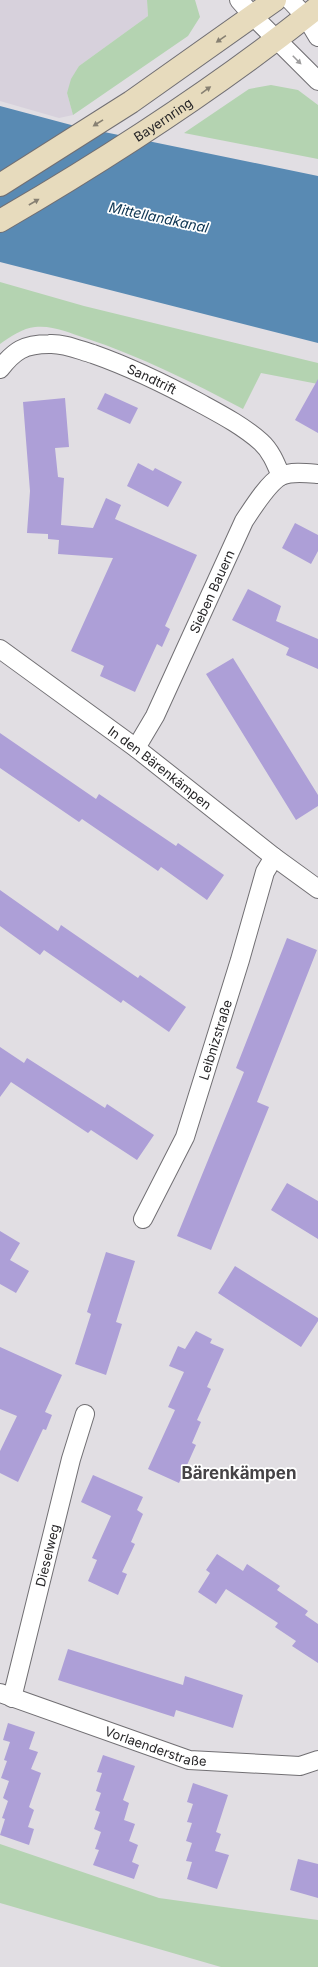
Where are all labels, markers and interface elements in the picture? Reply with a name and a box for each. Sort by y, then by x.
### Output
one-way arrow [216,35,226,43]
one-way arrow [292,55,302,65]
one-way arrow [200,86,211,94]
street label: Bayernring [131,94,195,145]
one-way arrow [93,119,103,127]
one-way arrow [28,198,40,205]
water label: Mittellandkanal [108,198,211,236]
street label: Sandtrift [125,360,179,397]
street label: Sieben Bauern [186,547,238,636]
street label: In den Bärenkämpen [105,722,215,813]
street label: Leibnizstraße [195,998,235,1082]
district label: Bärenkämpen [181,1463,297,1483]
street label: Dieselweg [32,1522,63,1588]
street label: Vorlaenderstraße [103,1723,207,1769]

